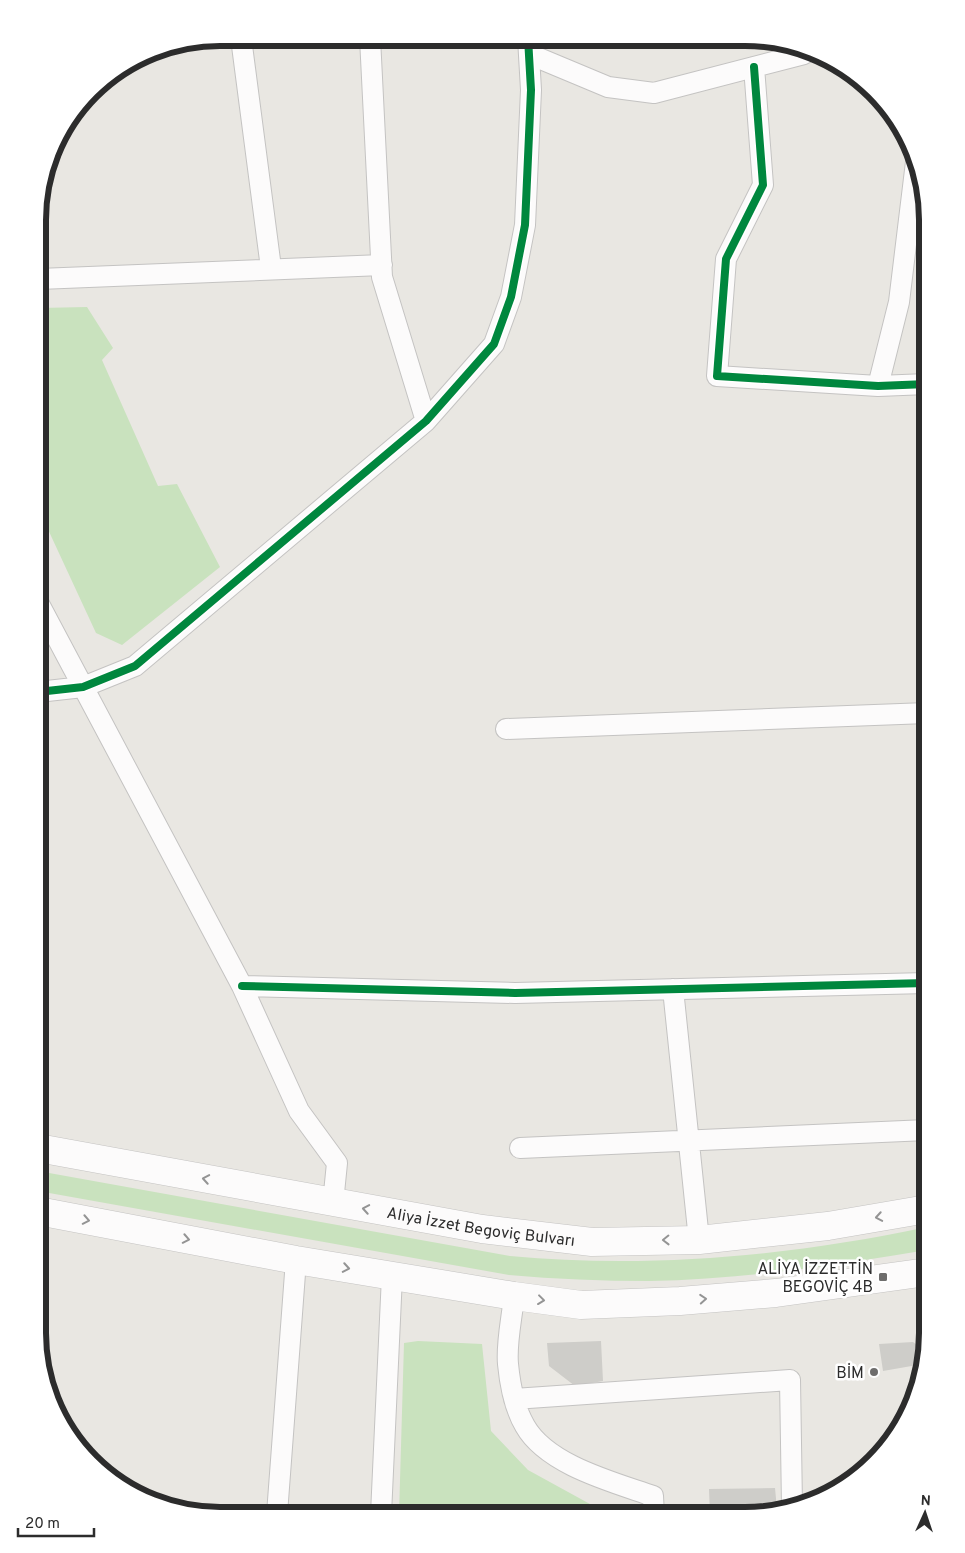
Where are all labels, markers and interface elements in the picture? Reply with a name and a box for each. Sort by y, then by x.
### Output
one-way arrow [201,1175,210,1185]
one-way arrow [361,1204,370,1214]
street label: Aliya İzzet Begoviç Bulvarı [385,1204,576,1252]
one-way arrow [875,1212,884,1222]
one-way arrow [81,1214,90,1224]
one-way arrow [182,1233,190,1243]
one-way arrow [661,1235,669,1246]
place label: ALİYA İZZETTİN BEGOVİÇ 4B [758,1259,873,1298]
one-way arrow [341,1263,350,1273]
marker: ALİYA İZZETTİN BEGOVİÇ 4B [877,1271,889,1283]
one-way arrow [537,1294,545,1305]
one-way arrow [699,1294,707,1305]
place label: BİM [836,1363,864,1384]
marker: BİM [868,1366,880,1378]
north arrow [900,1488,950,1538]
text: N [920,1493,931,1510]
scale bar [18,1506,94,1538]
text: 20 m [25,1515,60,1534]

